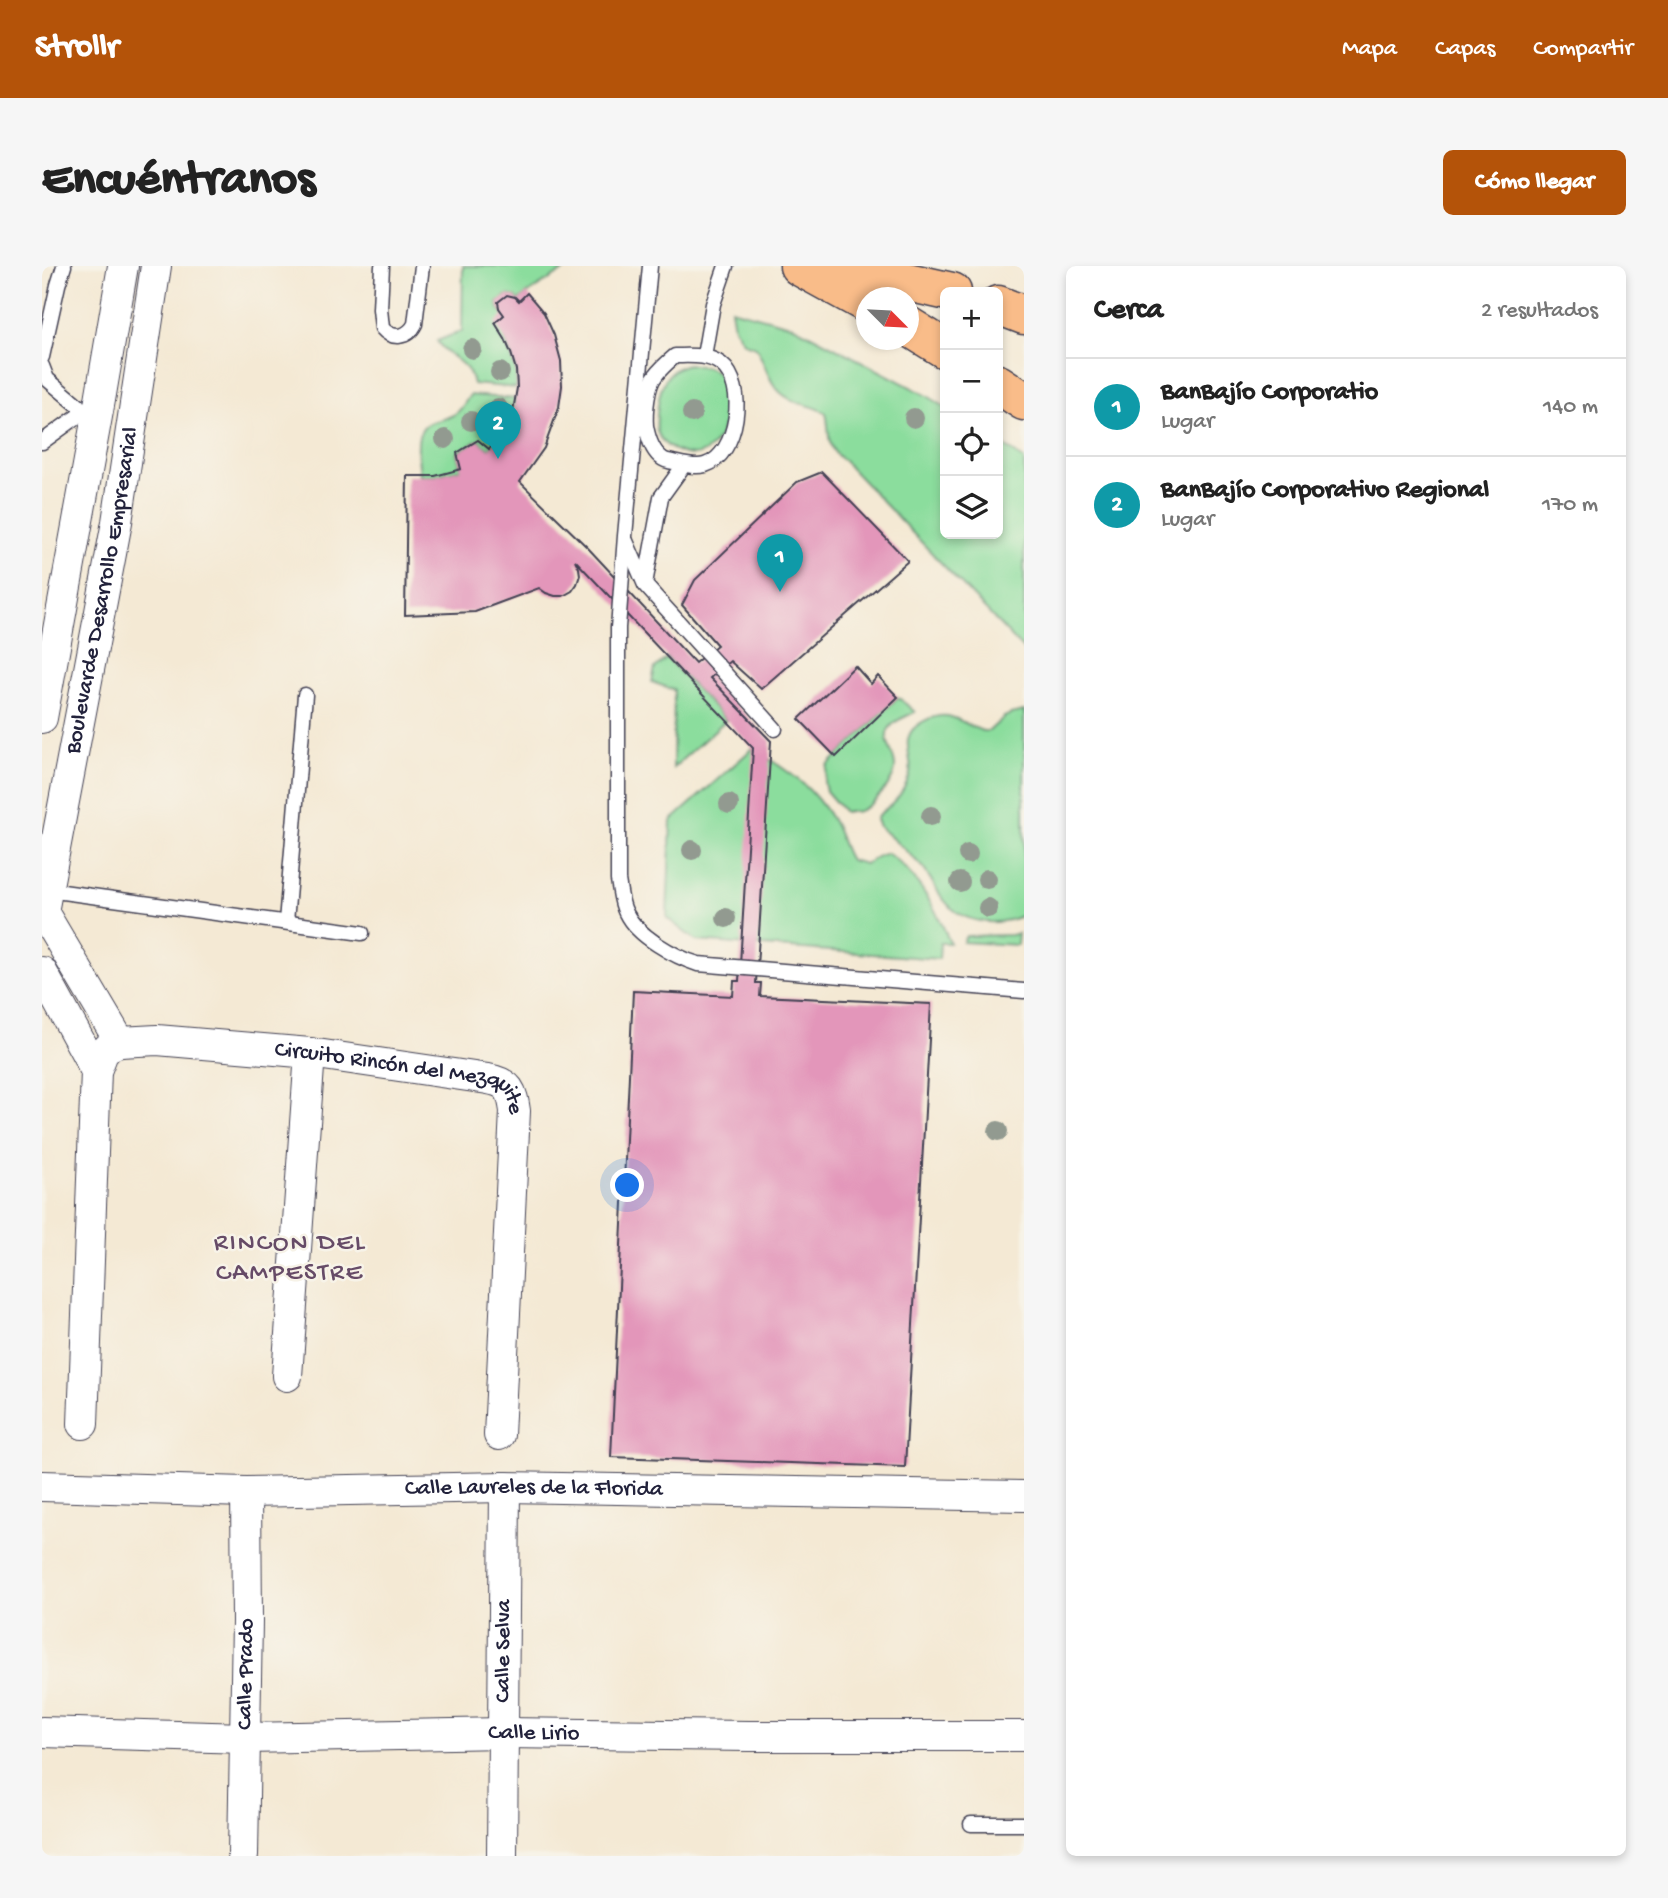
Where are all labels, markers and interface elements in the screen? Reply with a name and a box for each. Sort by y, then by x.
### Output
text: Strollr [35,30,119,68]
text: Mapa [1342,35,1397,64]
text: Capas [1435,35,1495,64]
text: Compartir [1533,35,1633,64]
button: Cómo llegar [1443,150,1626,215]
text: Encuéntranos [42,153,315,211]
north arrow [856,287,919,350]
map controls [940,287,1003,539]
button: + [940,287,1003,350]
text: Cerca [1094,294,1163,329]
text: 2 resultados [1481,298,1598,325]
button: − [940,350,1003,413]
text: BanBajío Corporatio [1161,378,1378,409]
text: 1 [1112,394,1122,421]
text: 140 m [1543,394,1598,421]
pin: 2 [475,401,521,459]
text: Lugar [1161,409,1214,436]
button: locate [940,413,1003,476]
street label: Boulevarde Desarrollo Empresarial [60,425,145,757]
button: layers [940,476,1003,539]
text: BanBajío Corporativo Regional [1161,476,1489,507]
text: 2 [1111,492,1123,519]
text: 170 m [1542,492,1598,519]
text: Lugar [1161,507,1214,534]
pin: 1 [757,534,803,592]
street label: Circuito Rincón del Mezquite [274,1037,529,1117]
your location [610,1168,644,1202]
district label: RINCON DEL CAMPESTRE [214,1229,366,1290]
street label: Calle Laureles de la Florida [405,1473,664,1503]
street label: Calle Selva [490,1598,518,1703]
street label: Calle Prado [232,1618,261,1730]
street label: Calle Lirio [488,1719,580,1747]

